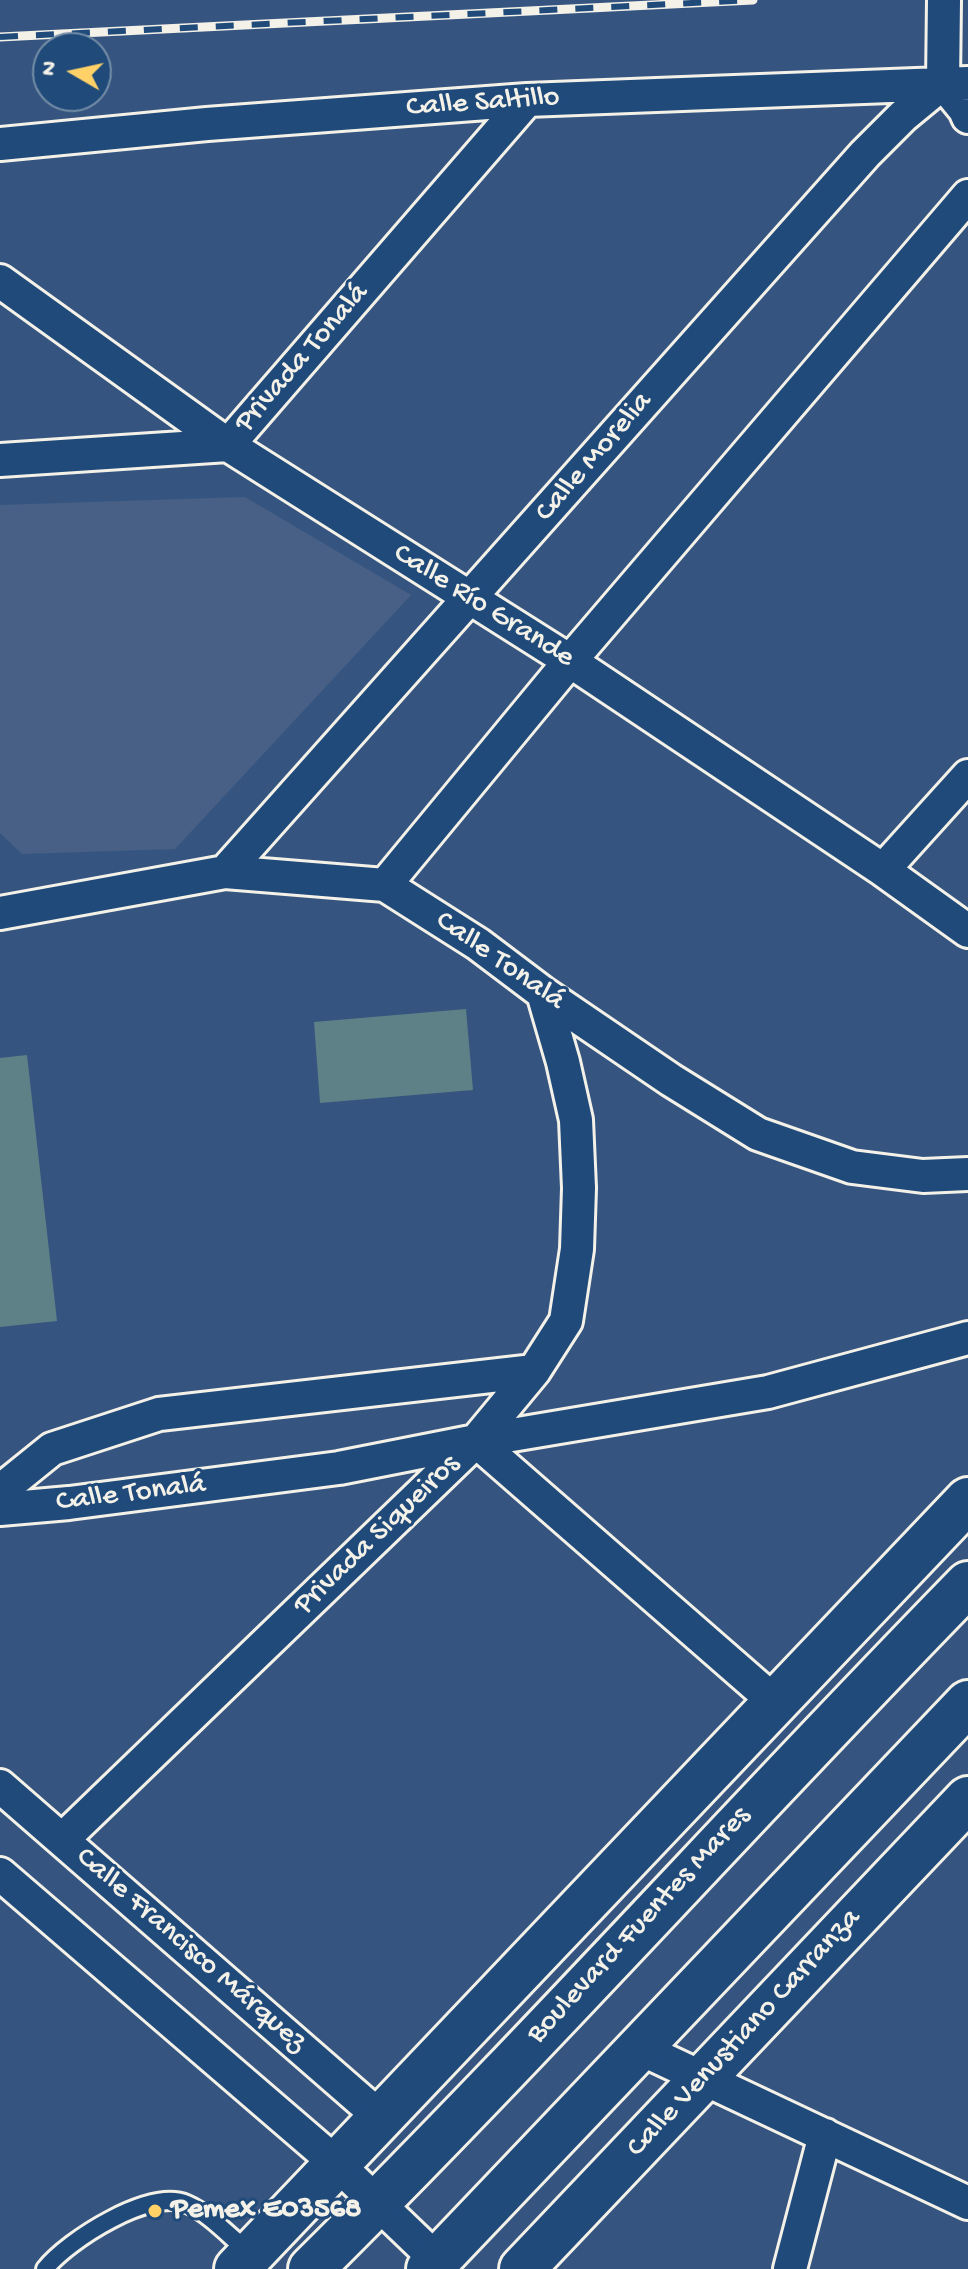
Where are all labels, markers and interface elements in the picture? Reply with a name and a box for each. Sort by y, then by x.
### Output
north arrow [32,32,112,112]
text: N [36,59,64,78]
street label: Calle Saltillo [405,81,561,127]
street label: Privada Tonalá [228,277,378,441]
street label: Calle Morelia [529,385,661,531]
street label: Calle Río Grande [386,537,580,677]
street label: Calle Tonalá [427,904,571,1020]
street label: Privada Siqueiros [288,1448,468,1624]
street label: Calle Tonalá [54,1468,208,1522]
street label: Boulevard Fuentes Mares [520,1800,760,2052]
street label: Calle Francisco Márquez [67,1841,313,2061]
street label: Calle Venustiano Carranza [620,1902,870,2166]
place label: Pemex E03568 [171,2193,361,2229]
marker: Pemex E03568 [146,2202,164,2220]

